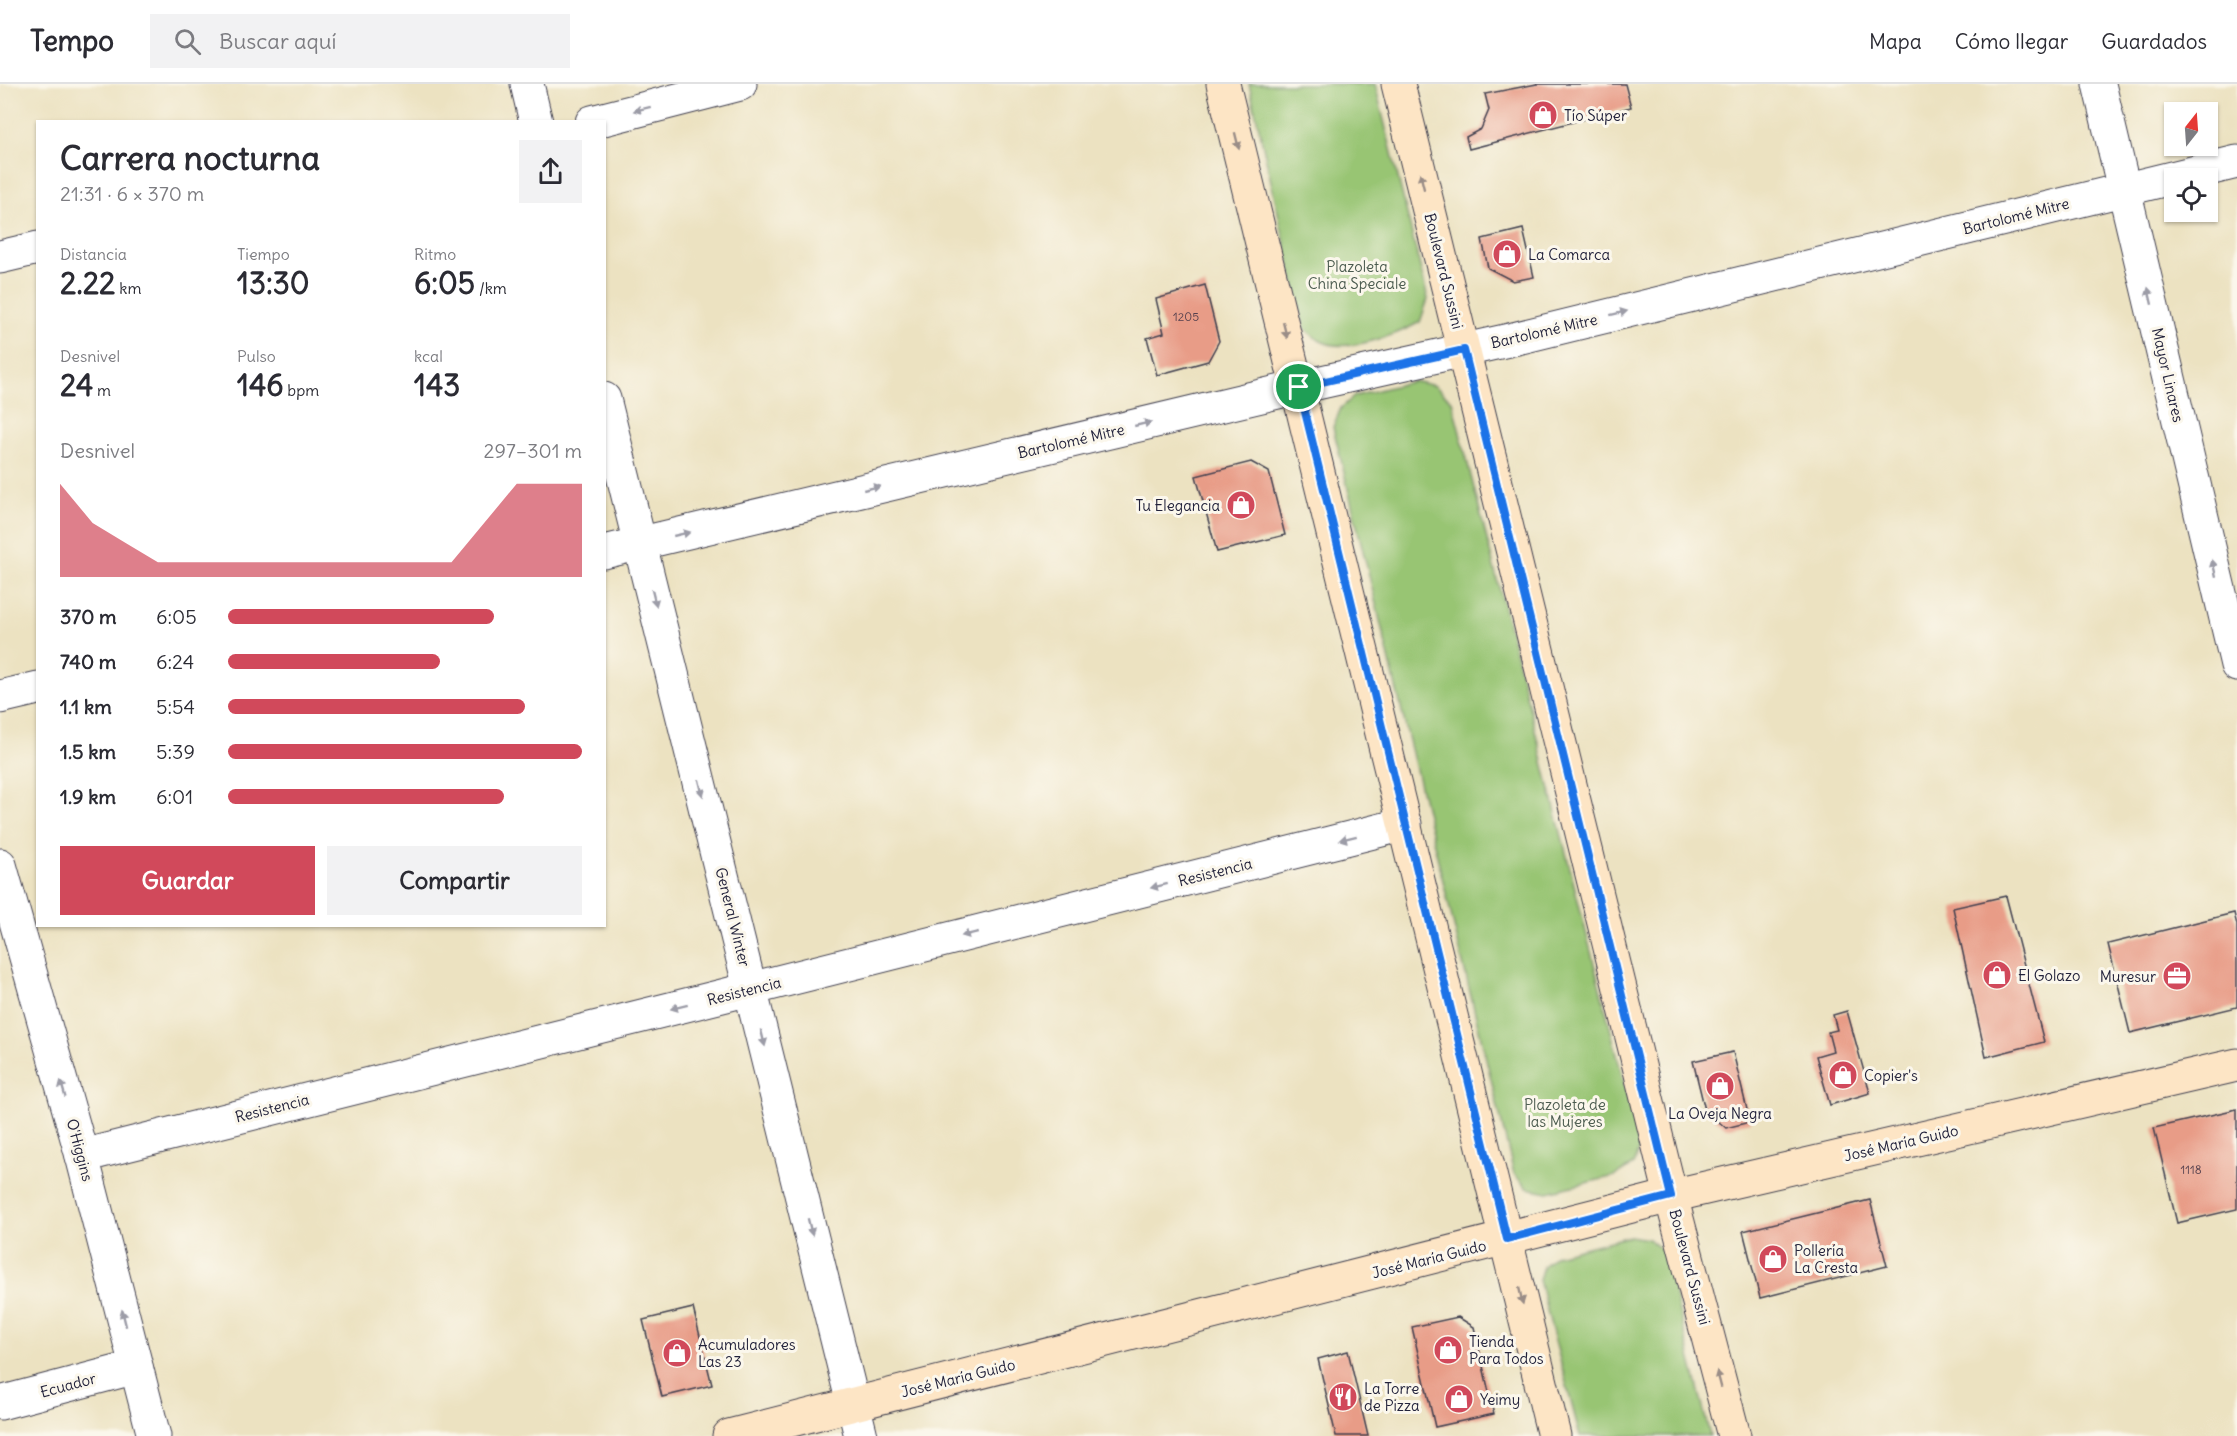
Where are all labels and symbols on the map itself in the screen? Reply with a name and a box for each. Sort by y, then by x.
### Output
shop icon: Tío Súper [1527,99,1559,131]
north arrow [2164,102,2218,156]
one-way arrow [633,104,652,114]
place label: Tío Súper [1564,106,1627,125]
one-way arrow [1233,132,1243,150]
one-way arrow [1417,171,1426,189]
street label: Bartolomé Mitre [1961,194,2071,238]
street label: Boulevard Sussini [1420,211,1468,331]
shop icon: La Comarca [1491,238,1523,270]
place label: La Comarca [1528,245,1611,264]
park label: Plazoleta China Speciale [1308,257,1406,293]
one-way arrow [2144,287,2154,305]
one-way arrow [1610,308,1628,318]
house number: 1205 [1173,309,1199,324]
street label: Bartolomé Mitre [1489,309,1599,353]
one-way arrow [1280,321,1290,339]
street label: Mayor Linares [2148,326,2188,424]
pin [1273,361,1324,412]
street label: Bartolomé Mitre [1016,419,1126,463]
one-way arrow [1134,419,1153,428]
one-way arrow [862,483,881,493]
shop icon: Tu Elegancia [1225,489,1257,521]
place label: Tu Elegancia [1135,496,1220,515]
one-way arrow [673,528,691,538]
one-way arrow [2208,558,2218,577]
one-way arrow [649,589,659,608]
one-way arrow [696,779,706,797]
one-way arrow [1339,834,1357,843]
street label: Resistencia [1176,854,1254,890]
street label: General Winter [711,865,755,969]
one-way arrow [1150,881,1168,891]
one-way arrow [961,929,979,939]
shop icon: El Golazo [1981,959,2013,991]
office icon: Muresur [2161,960,2193,992]
place label: El Golazo [2018,966,2080,985]
place label: Muresur [2100,967,2156,986]
street label: Resistencia [705,973,783,1009]
one-way arrow [670,1003,688,1013]
one-way arrow [758,1029,768,1047]
shop icon: Copier's [1827,1059,1859,1091]
place label: Copier's [1864,1066,1918,1085]
shop icon: La Oveja Negra [1704,1070,1736,1102]
one-way arrow [58,1080,67,1098]
street label: Resistencia [233,1090,311,1126]
park label: Plazoleta de las Mujeres [1524,1095,1606,1131]
place label: La Oveja Negra [1668,1104,1772,1123]
street label: O'Higgins [63,1117,98,1184]
street label: José María Guido [1842,1121,1960,1165]
house number: 1118 [2180,1162,2202,1177]
street label: Boulevard Sussini [1665,1207,1715,1327]
one-way arrow [805,1218,815,1237]
street label: José María Guido [1370,1236,1488,1282]
place label: Pollería La Cresta [1794,1241,1859,1277]
shop icon: Pollería La Cresta [1757,1243,1789,1275]
one-way arrow [1516,1286,1526,1305]
one-way arrow [119,1309,128,1327]
place label: Tienda Para Todos [1469,1332,1544,1368]
shop icon: Tienda Para Todos [1432,1334,1464,1366]
place label: Acumuladores Las 23 [698,1335,796,1371]
shop icon: Acumuladores Las 23 [661,1337,693,1369]
street label: José María Guido [899,1355,1017,1401]
street label: Ecuador [38,1368,98,1402]
one-way arrow [1714,1370,1723,1388]
place label: La Torre de Pizza [1364,1379,1420,1415]
restaurant icon: La Torre de Pizza [1327,1381,1359,1413]
shop icon: Yeimy [1443,1383,1475,1415]
place label: Yeimy [1480,1390,1520,1409]

